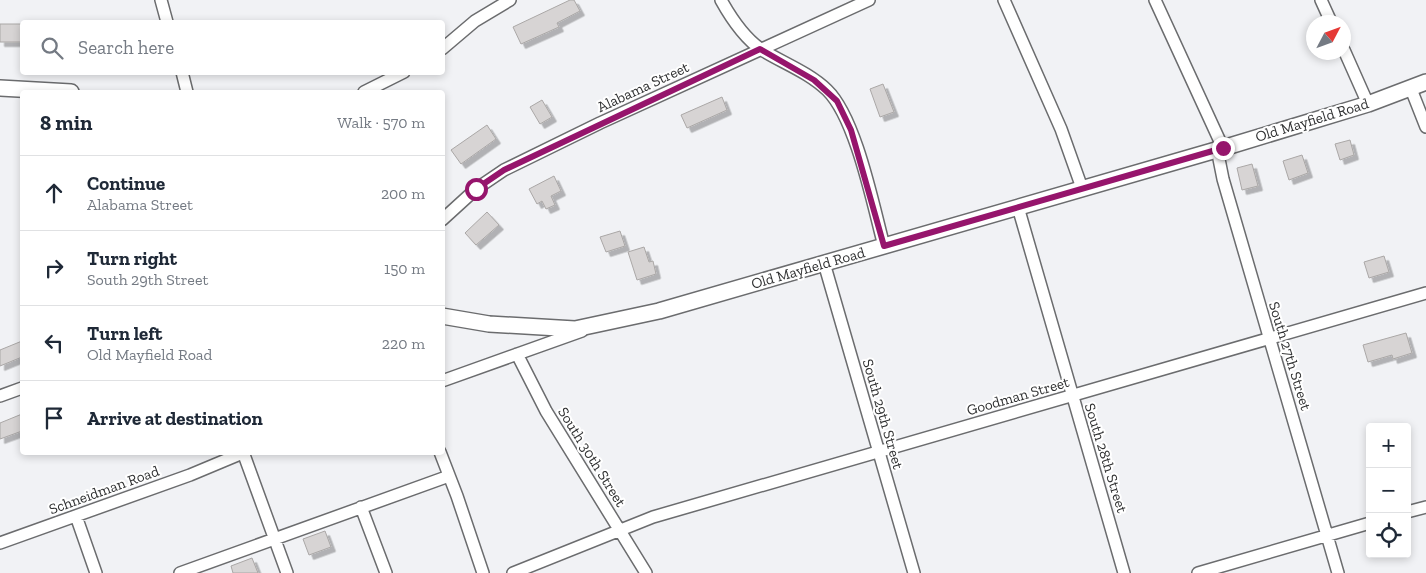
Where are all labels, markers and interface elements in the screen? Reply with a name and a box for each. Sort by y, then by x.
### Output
north arrow [1306,15,1351,60]
search box [20,20,445,75]
icon: search [38,34,66,62]
text: Search here [78,36,174,59]
street label: Alabama Street [594,58,692,116]
street label: Old Mayfield Road [1253,94,1372,146]
text: 8 min [40,110,92,135]
text: Walk · 570 m [337,113,425,132]
route end [1212,137,1235,160]
text: Continue [87,172,165,195]
route start [465,178,488,201]
icon: ahead [40,179,68,207]
text: 200 m [381,184,425,203]
text: Alabama Street [87,195,193,214]
street label: Old Mayfield Road [749,243,868,293]
text: Turn right [87,247,177,270]
icon: right [40,254,68,282]
text: 150 m [384,259,425,278]
text: South 29th Street [87,270,208,289]
street label: South 27th Street [1265,299,1315,413]
text: Turn left [87,322,162,345]
icon: left [40,329,68,357]
text: 220 m [382,334,425,353]
text: Old Mayfield Road [87,345,212,364]
street label: South 29th Street [859,357,907,472]
street label: Goodman Street [965,373,1072,419]
street label: South 28th Street [1081,401,1131,515]
icon: arrive [40,404,68,432]
street label: South 30th Street [554,404,630,510]
text: Arrive at destination [87,407,263,430]
map controls [1366,423,1411,558]
button: + [1366,423,1411,468]
street label: Schneidman Road [46,461,162,518]
button: − [1366,468,1411,513]
button: locate [1366,513,1411,558]

